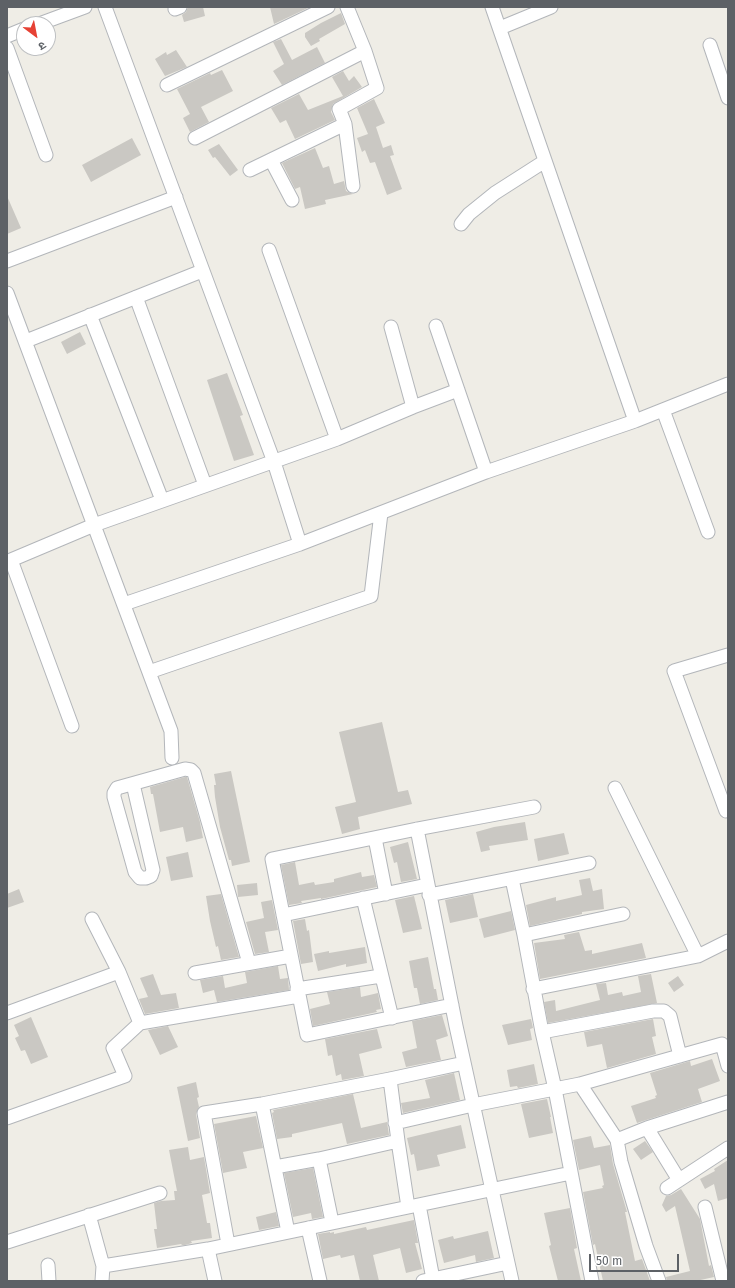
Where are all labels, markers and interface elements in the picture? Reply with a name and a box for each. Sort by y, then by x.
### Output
north arrow [16,16,56,56]
text: उ [36,39,48,53]
scale bar [591,1246,681,1272]
text: 50 m [596,1254,622,1268]

